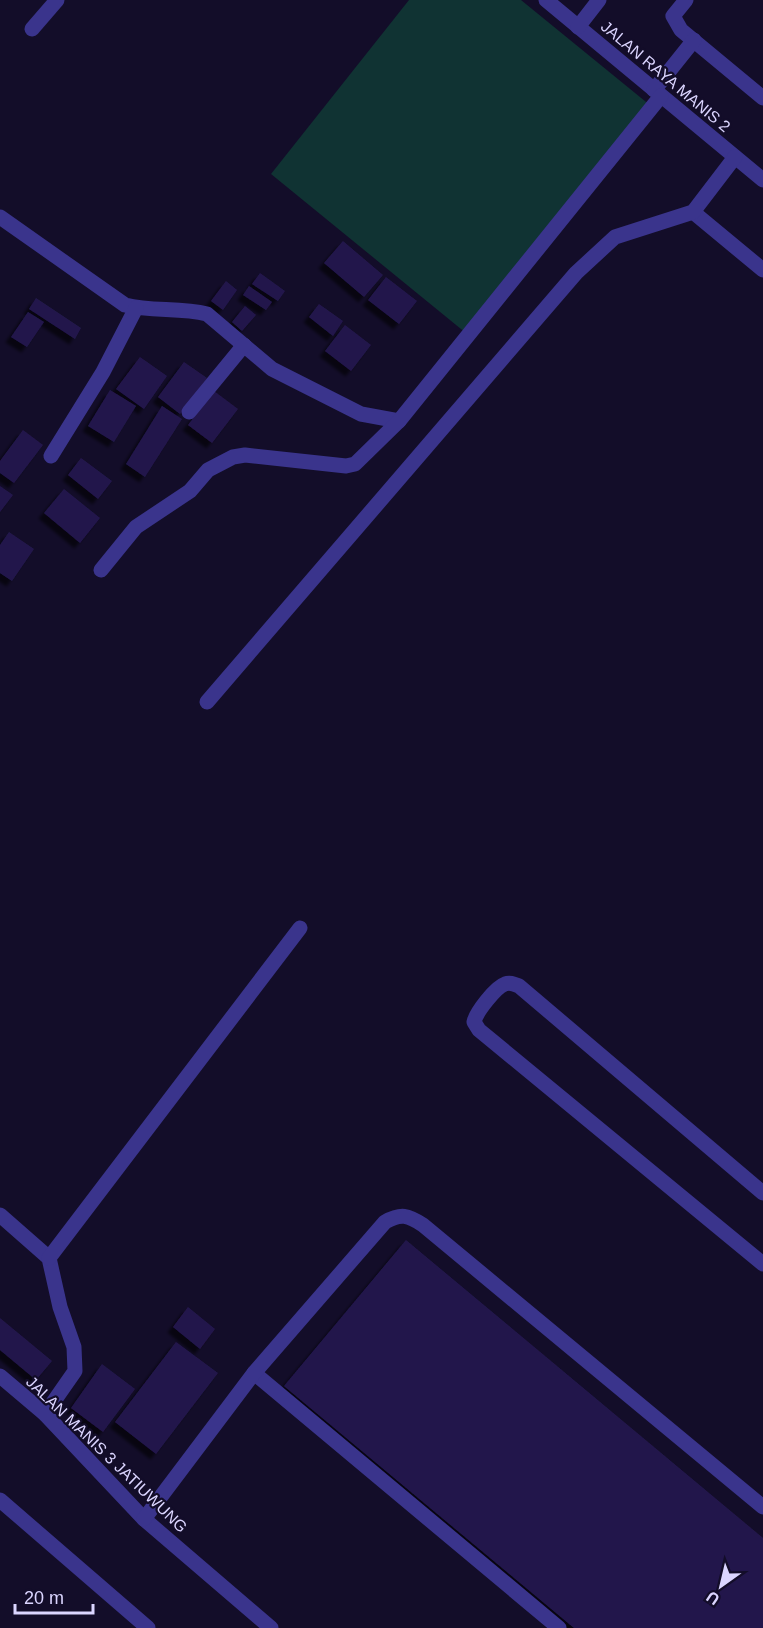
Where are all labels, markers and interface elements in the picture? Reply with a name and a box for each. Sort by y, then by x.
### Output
street label: JALAN RAYA MANIS 2 [598,17,734,135]
street label: JALAN MANIS 3 JATIUWUNG [23,1373,190,1536]
north arrow [691,1556,751,1616]
scale bar [15,1577,93,1615]
text: 20 m [24,1588,64,1608]
text: U [703,1588,722,1608]

